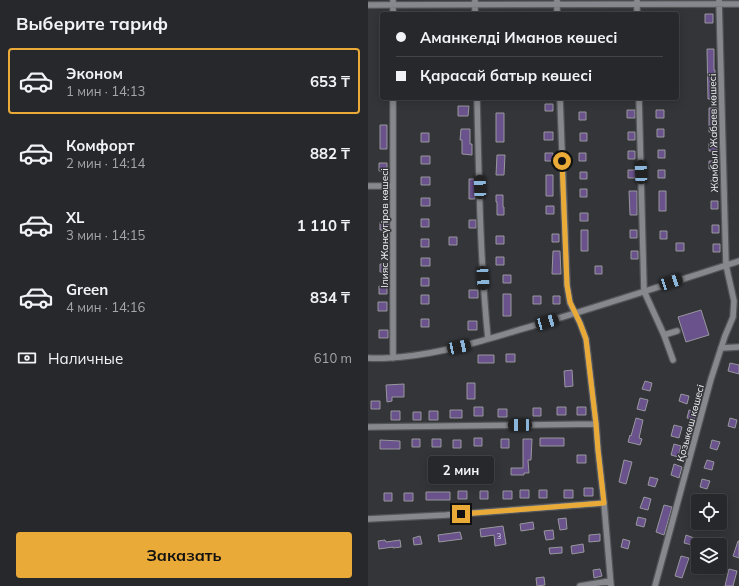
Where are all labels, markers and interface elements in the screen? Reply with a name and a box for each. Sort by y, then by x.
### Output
text: Выберите тариф [16,12,168,35]
text: Аманкелді Иманов көшесі [420,28,618,47]
icon: car [18,63,54,99]
text: Эконом [66,64,123,83]
text: Қарасай батыр көшесі [420,66,592,85]
text: 653 ₸ [310,72,350,91]
street label: Жамбыл Жабаев көшесі [706,74,721,192]
text: 1 мин · 14:13 [66,83,145,99]
icon: car [18,135,54,171]
text: Комфорт [66,136,135,155]
text: 882 ₸ [310,144,350,163]
route start [553,152,571,170]
text: 2 мин · 14:14 [66,155,145,171]
car [635,160,647,184]
street label: Ілияс Жансүгіров көшесі [378,168,391,288]
car [474,175,486,199]
icon: car [18,207,54,243]
text: XL [66,208,84,227]
text: 1 110 ₸ [297,216,350,235]
text: 3 мин · 14:15 [66,227,145,243]
car [476,266,490,290]
car [658,273,684,291]
icon: car [18,279,54,315]
text: Green [66,280,108,299]
text: 834 ₸ [310,288,350,307]
text: 4 мин · 14:16 [66,299,145,315]
car [534,313,560,331]
car [446,339,472,355]
icon: cash [16,347,38,369]
text: Наличные [48,349,123,368]
text: 610 m [314,350,352,366]
street label: Қозыкөш көшесі [674,383,707,463]
car [508,419,532,431]
callout: 2 мин [428,456,494,484]
text: 2 мин [443,462,479,478]
map controls [691,494,727,574]
button: locate [691,494,727,530]
route end [452,505,470,523]
house number: 3 [497,531,502,541]
button: Заказать [16,532,352,578]
button: layers [691,538,727,574]

